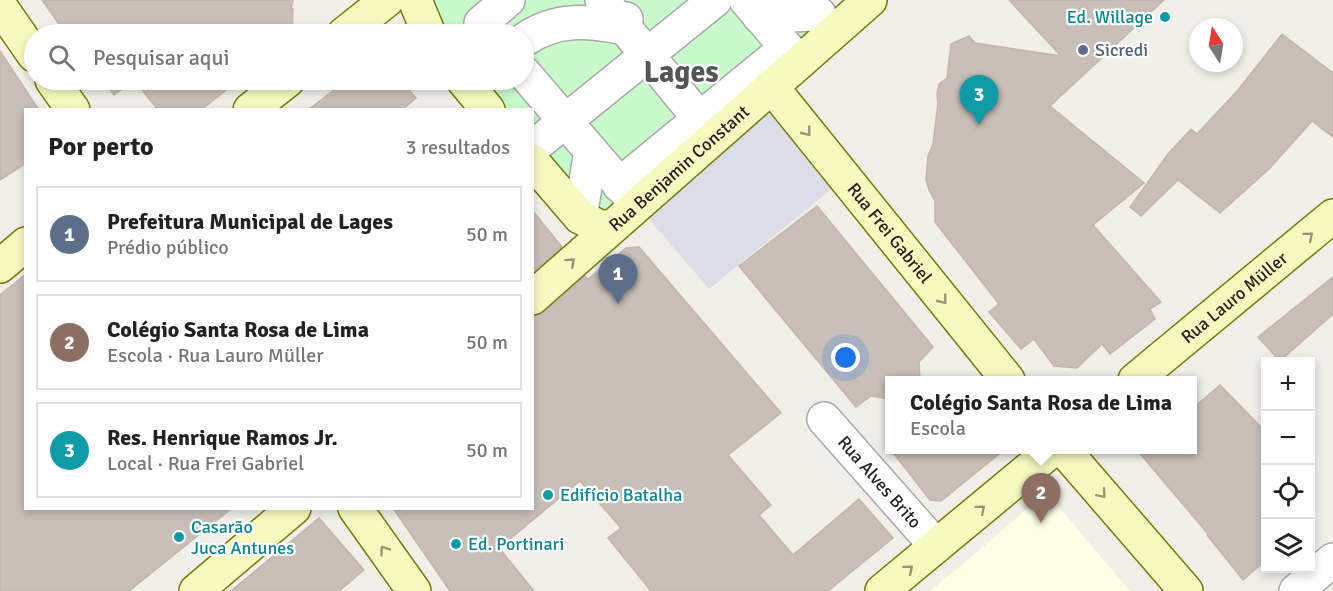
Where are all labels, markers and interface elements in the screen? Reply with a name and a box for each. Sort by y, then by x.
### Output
place label: Ed. Willage [1067,6,1153,28]
marker: Ed. Willage [1158,10,1172,24]
north arrow [1189,18,1243,72]
search box [24,24,534,90]
place label: Sicredi [1095,39,1148,61]
icon: search [45,41,78,74]
marker: Sicredi [1076,43,1090,57]
text: Pesquisar aqui [93,44,229,71]
district label: Lages [643,54,719,91]
pin: 3 [960,76,998,125]
street label: Rua Benjamin Constant [604,101,754,236]
one-way arrow [800,125,811,136]
text: Por perto [48,131,154,163]
text: 3 resultados [406,135,510,160]
street label: Rua Frei Gabriel [842,178,937,288]
text: Prefeitura Municipal de Lages [107,208,393,235]
text: 1 [64,222,75,247]
text: 50 m [466,222,508,247]
one-way arrow [1302,232,1313,243]
text: Prédio público [107,235,229,260]
street label: Rua Lauro Müller [1177,247,1292,348]
pin: 1 [598,254,638,304]
one-way arrow [565,258,575,269]
one-way arrow [936,293,947,304]
text: Colégio Santa Rosa de Lima [107,316,369,343]
text: 2 [64,330,75,355]
text: 50 m [466,330,508,355]
text: Escola · Rua Lauro Müller [107,343,324,368]
your location [831,343,860,372]
map controls [1261,357,1315,573]
button: + [1261,357,1315,411]
popup [885,376,1197,454]
text: Colégio Santa Rosa de Lima [910,389,1172,416]
button: − [1261,411,1315,465]
text: Escola [910,416,966,441]
text: Res. Henrique Ramos Jr. [107,424,338,451]
street label: Rua Alves Brito [833,431,926,533]
text: 3 [64,438,75,463]
text: 50 m [466,438,508,463]
text: Local · Rua Frei Gabriel [107,451,304,476]
button: locate [1261,465,1315,519]
pin: 2 [1022,474,1060,523]
place label: Edifício Batalha [560,484,682,506]
one-way arrow [1095,487,1106,498]
marker: Edifício Batalha [541,488,555,502]
one-way arrow [974,505,985,516]
place label: Casarão Juca Antunes [191,516,294,559]
button: layers [1261,519,1315,573]
marker: Casarão Juca Antunes [172,530,186,544]
place label: Ed. Portinari [468,533,564,555]
marker: Ed. Portinari [449,537,463,551]
one-way arrow [380,545,391,556]
one-way arrow [902,565,913,576]

